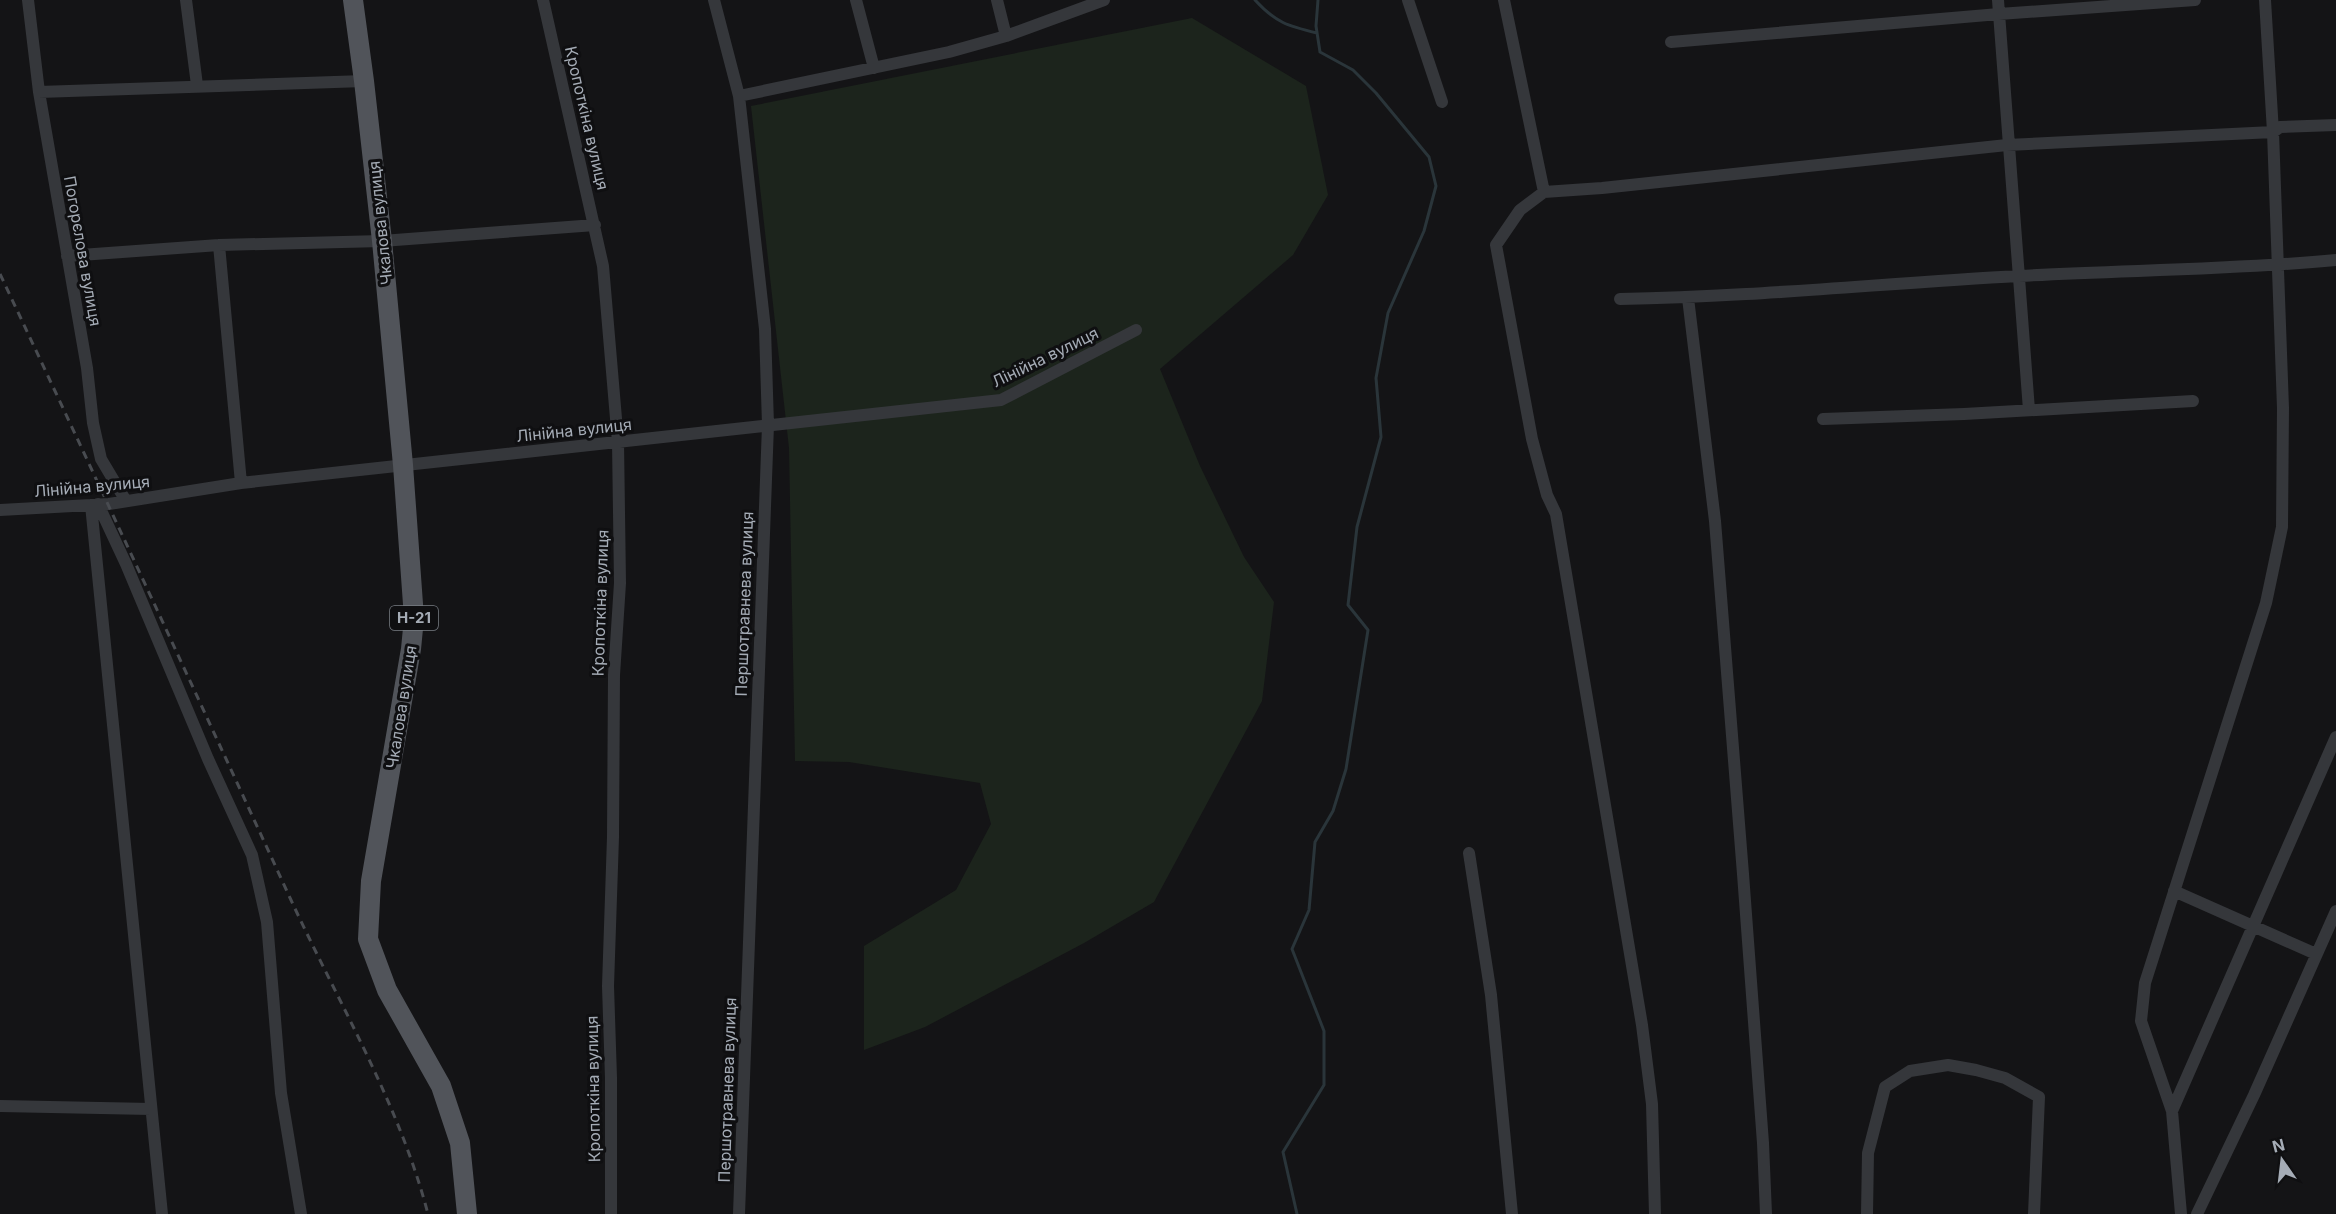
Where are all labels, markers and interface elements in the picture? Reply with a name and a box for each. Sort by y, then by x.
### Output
street label: Кропоткіна вулиця [561,44,613,192]
street label: Чкалова вулиця [364,160,396,286]
street label: Погорєлова вулиця [60,174,106,328]
street label: Лінійна вулиця [988,323,1102,391]
street label: Лінійна вулиця [515,414,633,446]
street label: Лінійна вулиця [33,471,151,501]
street label: Першотравнева вулиця [731,511,757,697]
street label: Кропоткіна вулиця [587,529,613,677]
road number: Н-21 [390,606,438,630]
street label: Чкалова вулиця [381,644,421,770]
street label: Першотравнева вулиця [714,997,740,1183]
street label: Кропоткіна вулиця [582,1015,604,1163]
north arrow [2252,1130,2312,1190]
text: N [2270,1134,2287,1157]

